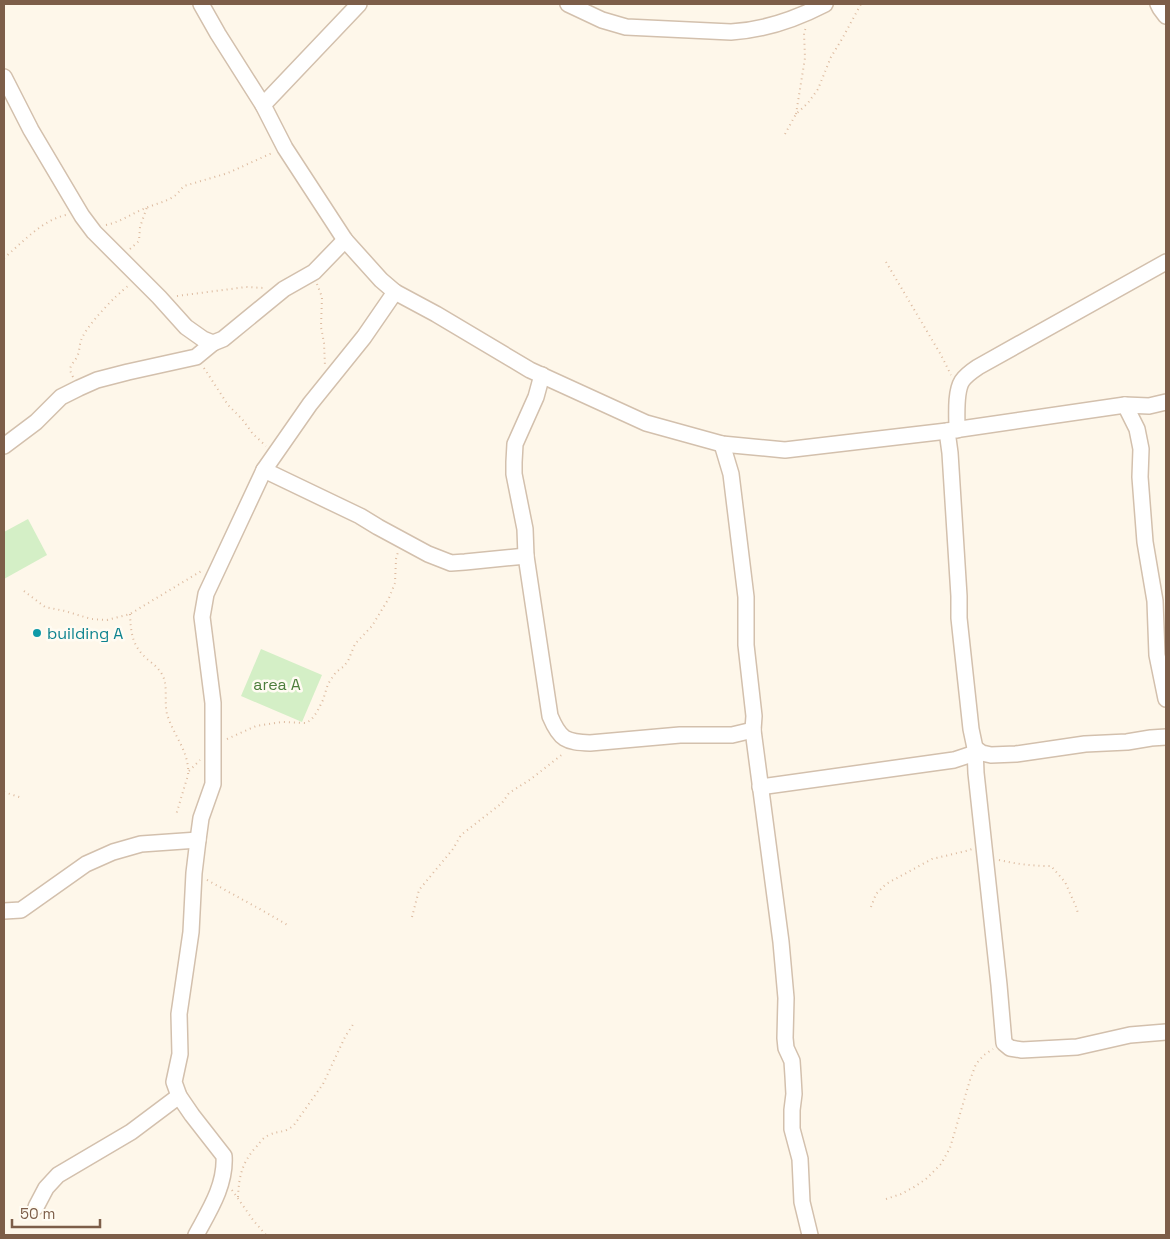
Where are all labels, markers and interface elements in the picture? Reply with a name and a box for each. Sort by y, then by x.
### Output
place label: building A [47,623,123,644]
marker: building A [31,627,43,639]
park label: area A [253,674,301,695]
scale bar [12,1196,100,1228]
text: 50 m [20,1204,55,1223]

